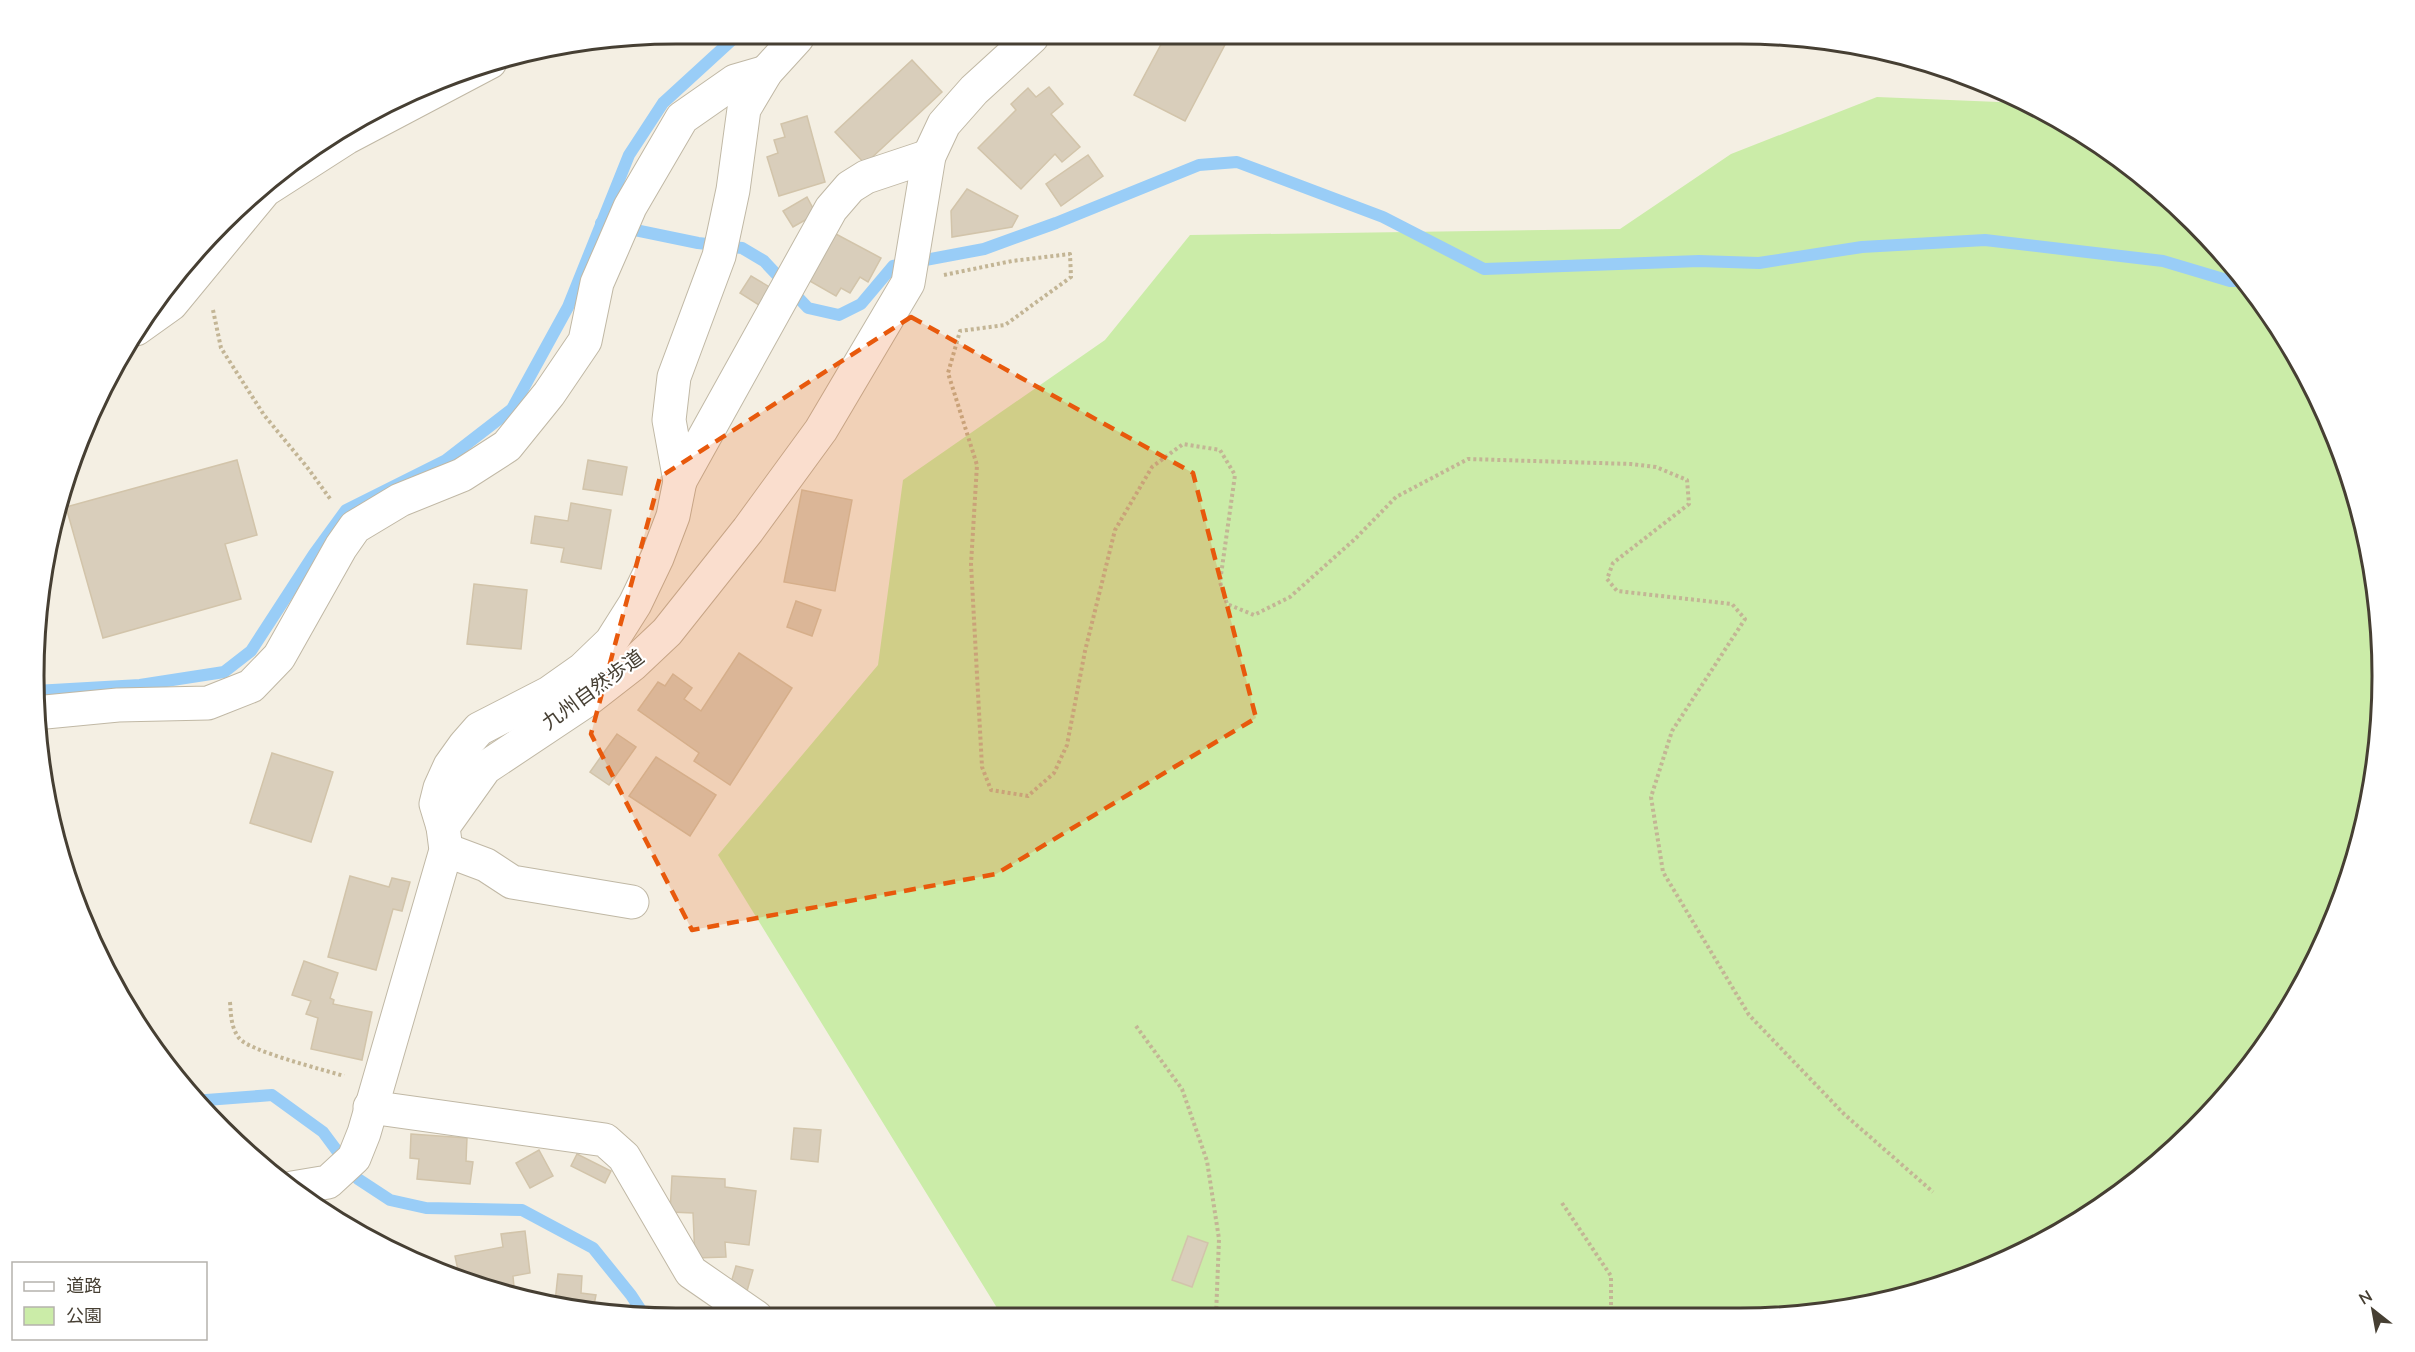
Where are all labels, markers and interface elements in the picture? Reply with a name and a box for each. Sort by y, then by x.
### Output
street label: 九州自然歩道 [537,644,649,736]
legend [12,1262,207,1340]
text: 道路 [66,1274,102,1298]
north arrow [2343,1280,2403,1340]
text: N [2355,1285,2377,1311]
text: 公園 [66,1304,102,1328]

